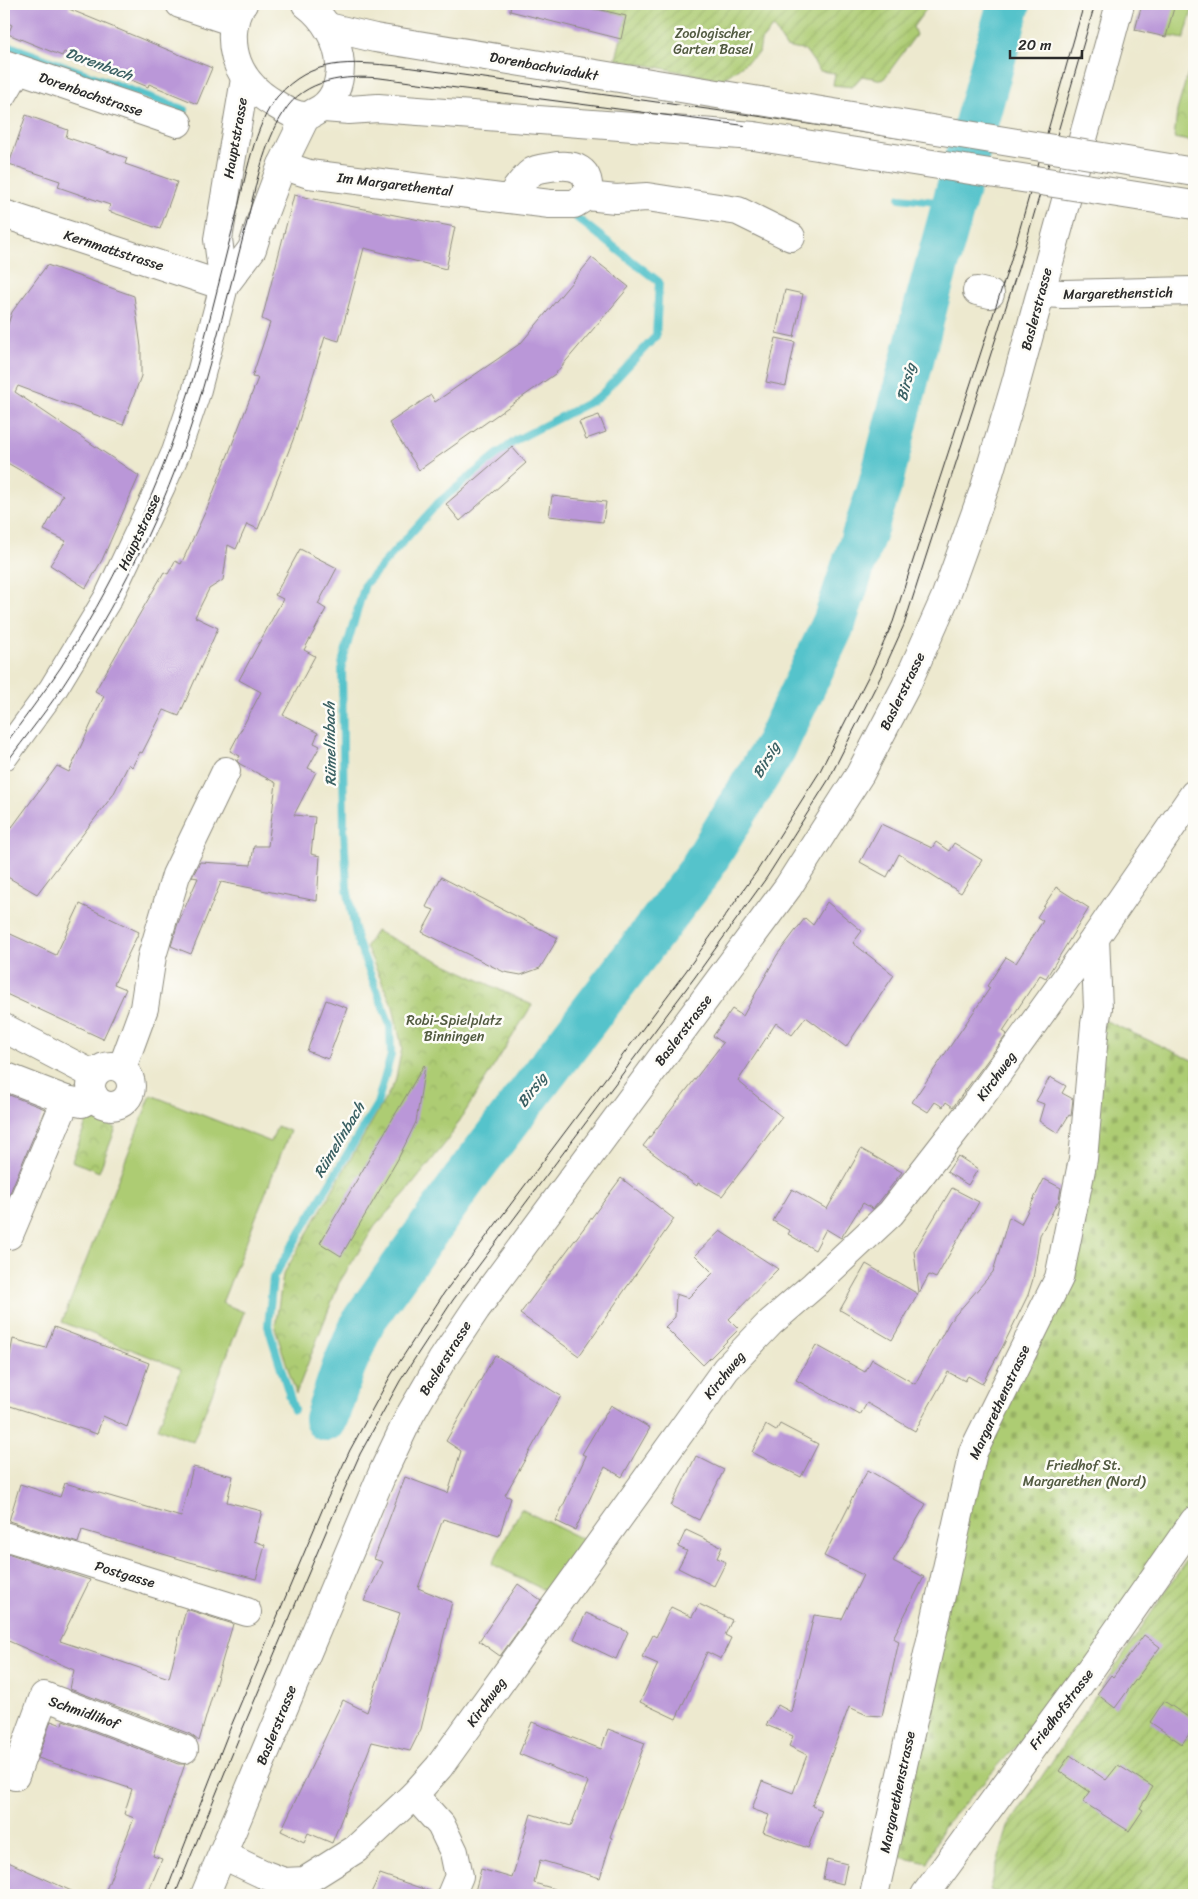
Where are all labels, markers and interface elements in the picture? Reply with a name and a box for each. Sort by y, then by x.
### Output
park label: Zoologischer Garten Basel [673,21,754,62]
scale bar [1010,28,1083,60]
text: 20 m [1018,32,1052,58]
water label: Dorenbach [62,40,138,89]
street label: Dorenbachviadukt [488,45,602,89]
street label: Dorenbachstrasse [35,65,146,124]
street label: Hauptstrasse [216,96,255,181]
street label: Im Margarethental [335,165,455,204]
street label: Kernmattstrasse [61,223,167,278]
street label: Baslerstrasse [1013,265,1060,353]
street label: Margarethenstich [1063,280,1173,307]
water label: Birsig [889,359,924,404]
street label: Hauptstrasse [111,490,168,575]
street label: Baslerstrasse [873,648,932,735]
water label: Rümelinbach [316,701,344,786]
water label: Birsig [745,736,788,783]
street label: Baslerstrasse [648,989,719,1072]
park label: Robi-Spielplatz Binningen [406,1008,502,1049]
street label: Kirchweg [970,1046,1023,1106]
water label: Birsig [510,1066,555,1113]
water label: Rümelinbach [306,1096,372,1183]
street label: Baslerstrasse [412,1316,478,1401]
street label: Margarethenstrasse [962,1341,1037,1464]
street label: Kirchweg [697,1346,752,1405]
park label: Friedhof St. Margarethen (Nord) [1023,1453,1146,1494]
street label: Postgasse [92,1553,158,1596]
street label: Friedhofstrasse [1022,1663,1100,1755]
street label: Kirchweg [460,1672,513,1732]
street label: Baslerstrasse [249,1681,304,1769]
street label: Schmidlihof [45,1689,124,1737]
street label: Margarethenstrasse [872,1729,923,1855]

